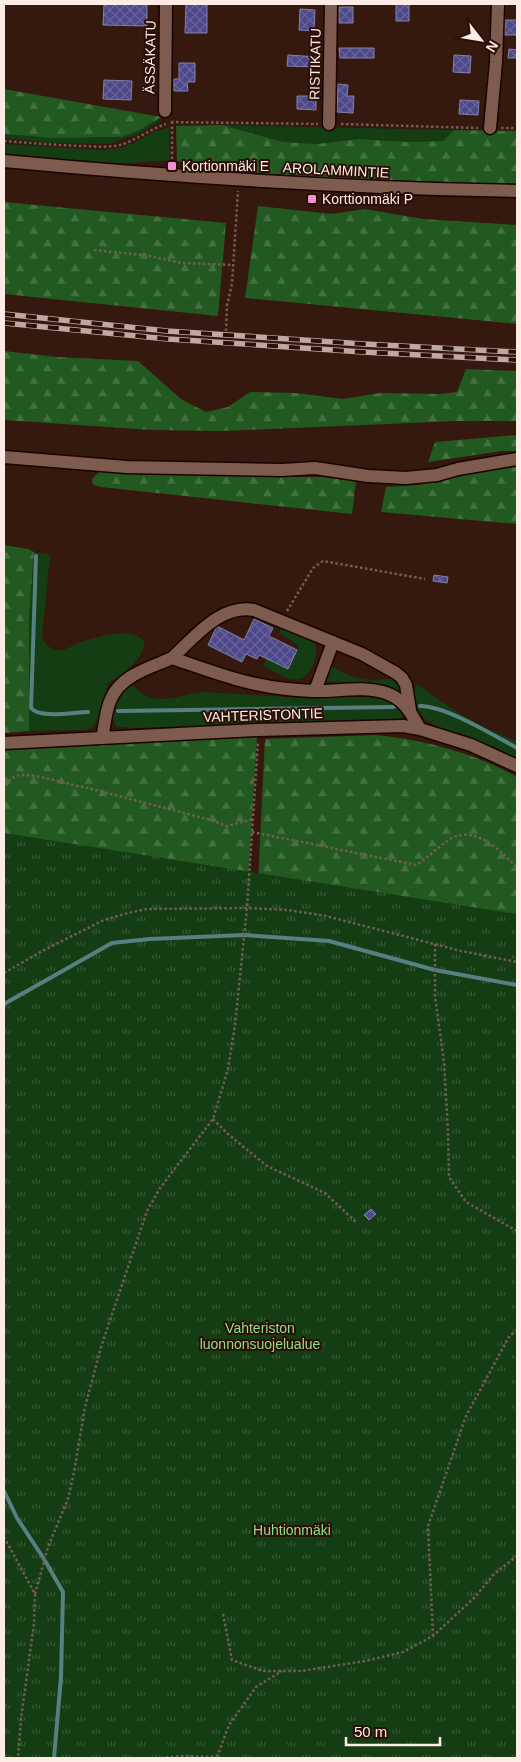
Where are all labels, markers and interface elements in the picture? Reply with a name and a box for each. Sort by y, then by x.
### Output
north arrow [456,15,506,65]
street label: ÄSSÄKATU [141,20,159,94]
street label: RISTIKATU [306,28,324,100]
text: N [483,38,502,55]
place label: Kortionmäki E [182,158,269,174]
street label: AROLAMMINTIE [282,159,390,181]
marker: Kortionmäki E [166,160,178,172]
place label: Korttionmäki P [322,191,413,207]
marker: Korttionmäki P [306,193,318,205]
street label: VAHTERISTONTIE [203,705,323,725]
park label: Vahteriston luonnonsuojelualue [200,1320,321,1352]
park label: Huhtionmäki [253,1522,331,1538]
scale bar [346,1714,440,1746]
text: 50 m [354,1723,387,1740]

